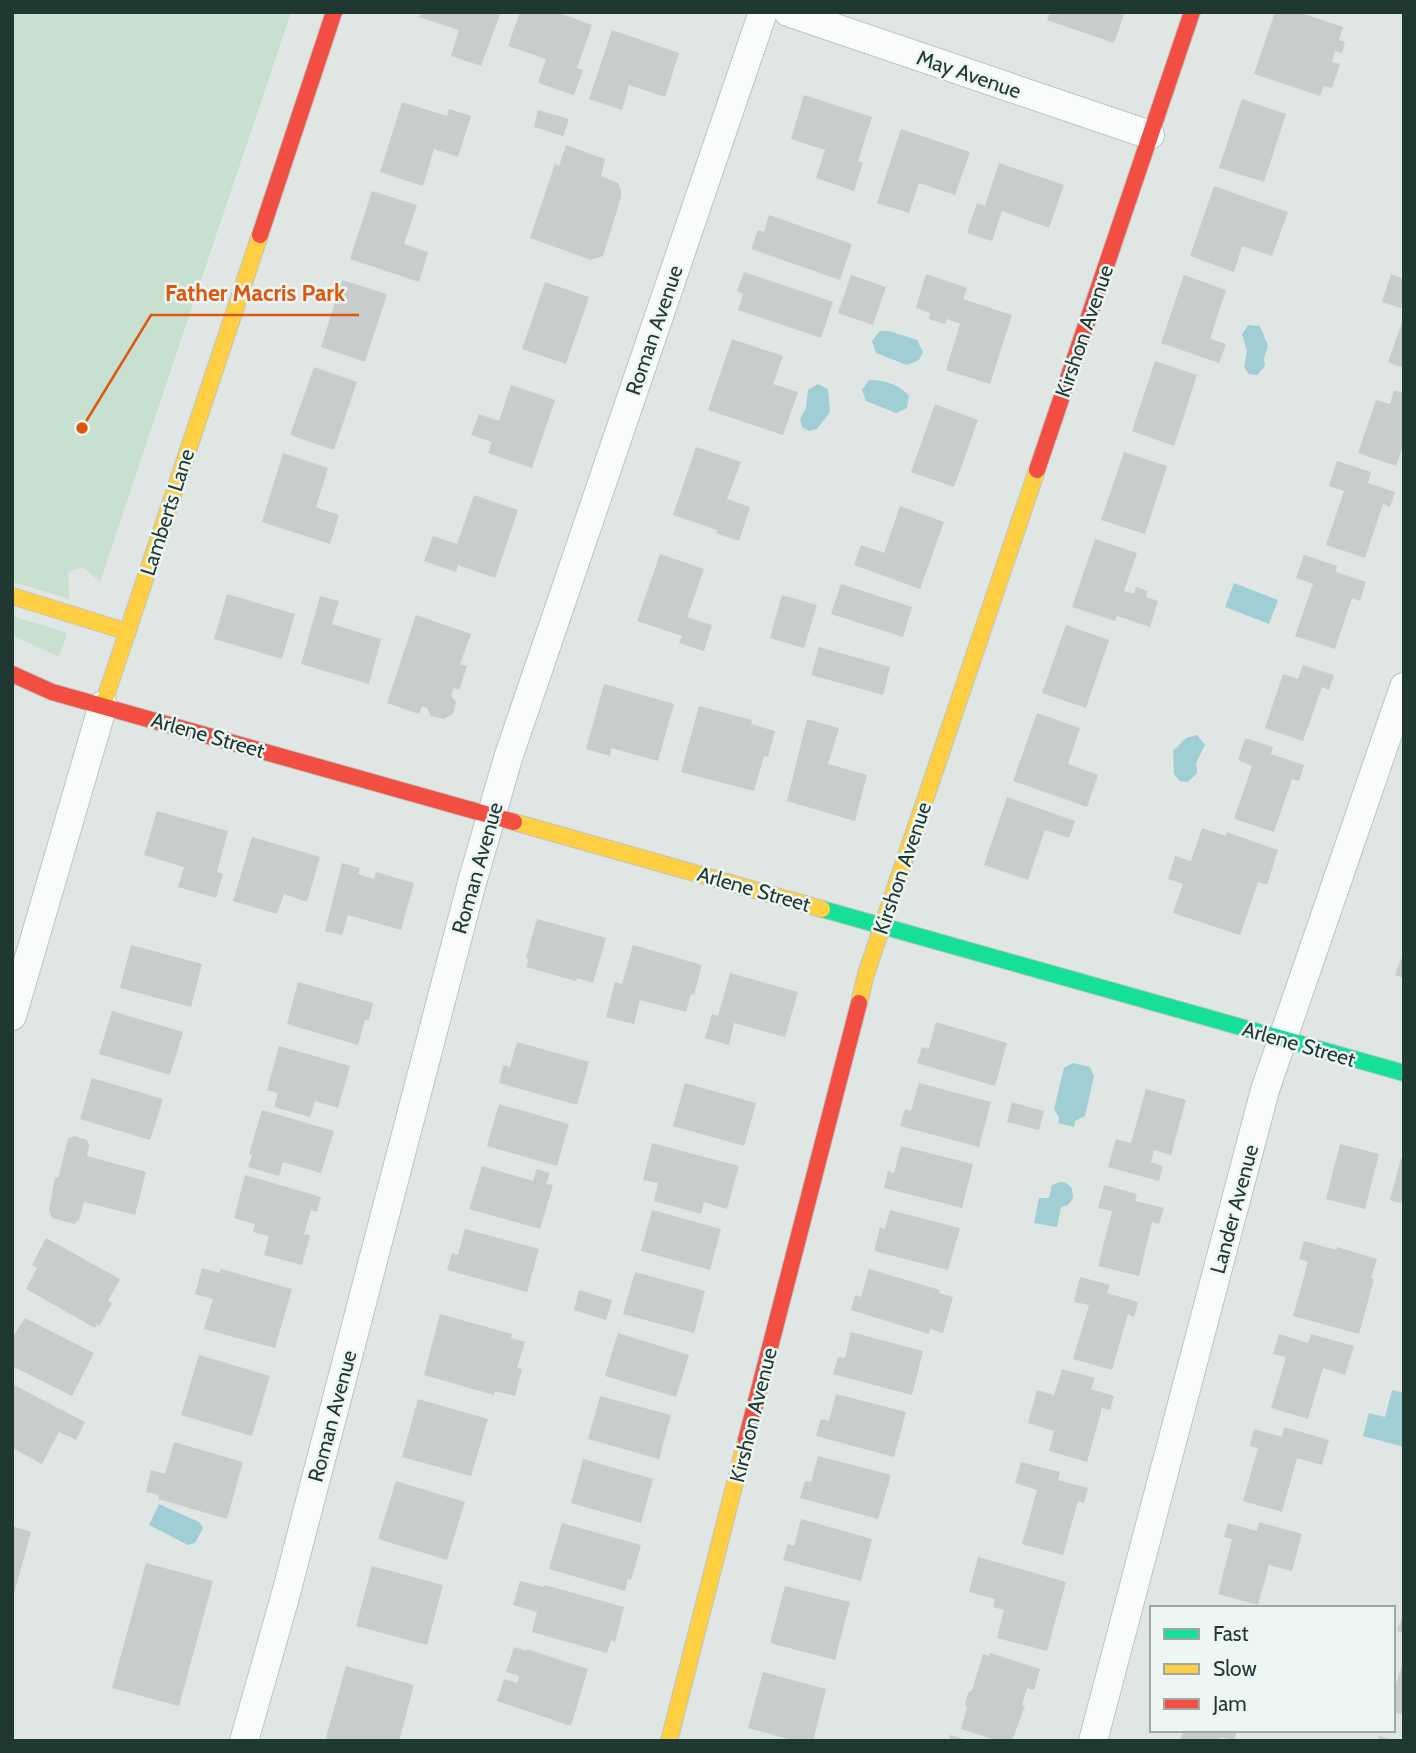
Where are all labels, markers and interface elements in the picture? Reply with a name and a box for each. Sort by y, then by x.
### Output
street label: May Avenue [914,45,1025,104]
street label: Kirshon Avenue [1050,261,1118,400]
street label: Roman Avenue [620,262,688,398]
callout: Father Macris Park [151,271,359,315]
text: Father Macris Park [165,279,346,307]
street label: Lamberts Lane [135,445,199,578]
street label: Arlene Street [149,707,267,763]
street label: Kirshon Avenue [868,798,936,937]
street label: Roman Avenue [446,799,508,937]
street label: Arlene Street [695,861,813,917]
street label: Arlene Street [1240,1016,1358,1072]
street label: Lander Avenue [1205,1141,1263,1276]
street label: Kirshon Avenue [724,1345,782,1485]
street label: Roman Avenue [302,1347,362,1485]
legend [1150,1606,1395,1732]
text: Fast [1213,1621,1249,1646]
text: Slow [1213,1656,1257,1681]
text: Jam [1212,1691,1247,1716]

